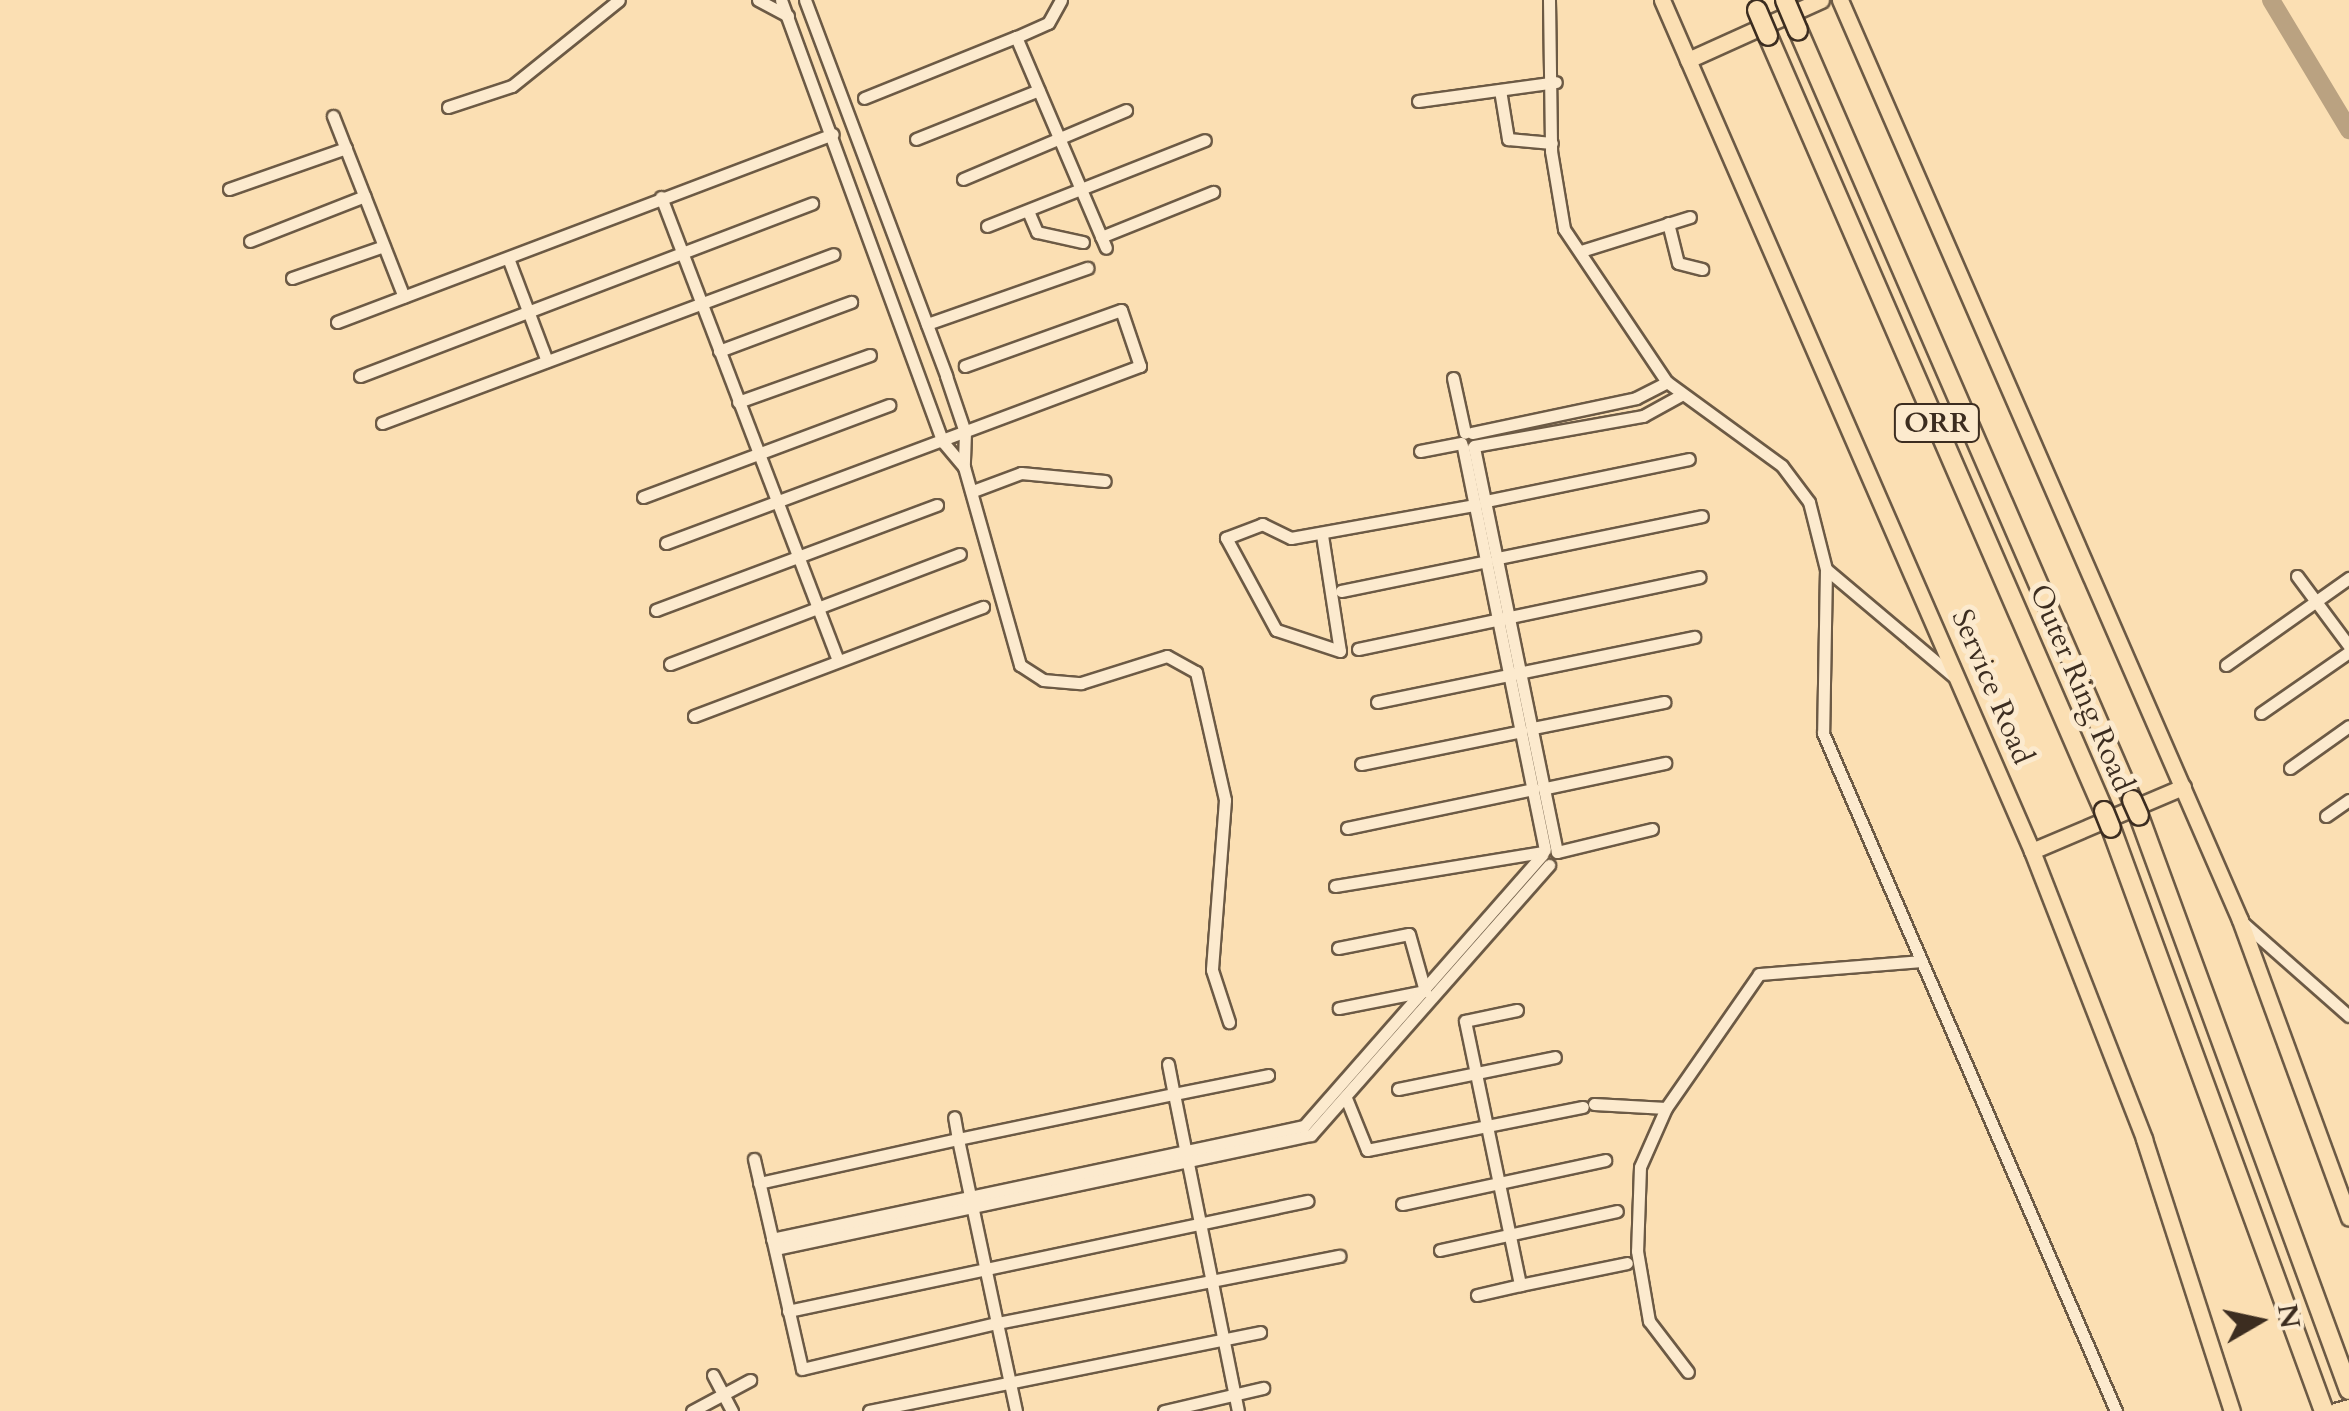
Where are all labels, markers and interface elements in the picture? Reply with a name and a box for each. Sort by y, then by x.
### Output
road number: ORR [1892,400,1982,446]
street label: Outer Ring Road [2021,579,2141,797]
street label: Service Road [1943,604,2041,770]
north arrow [2209,1271,2309,1371]
text: N [2268,1301,2309,1331]

